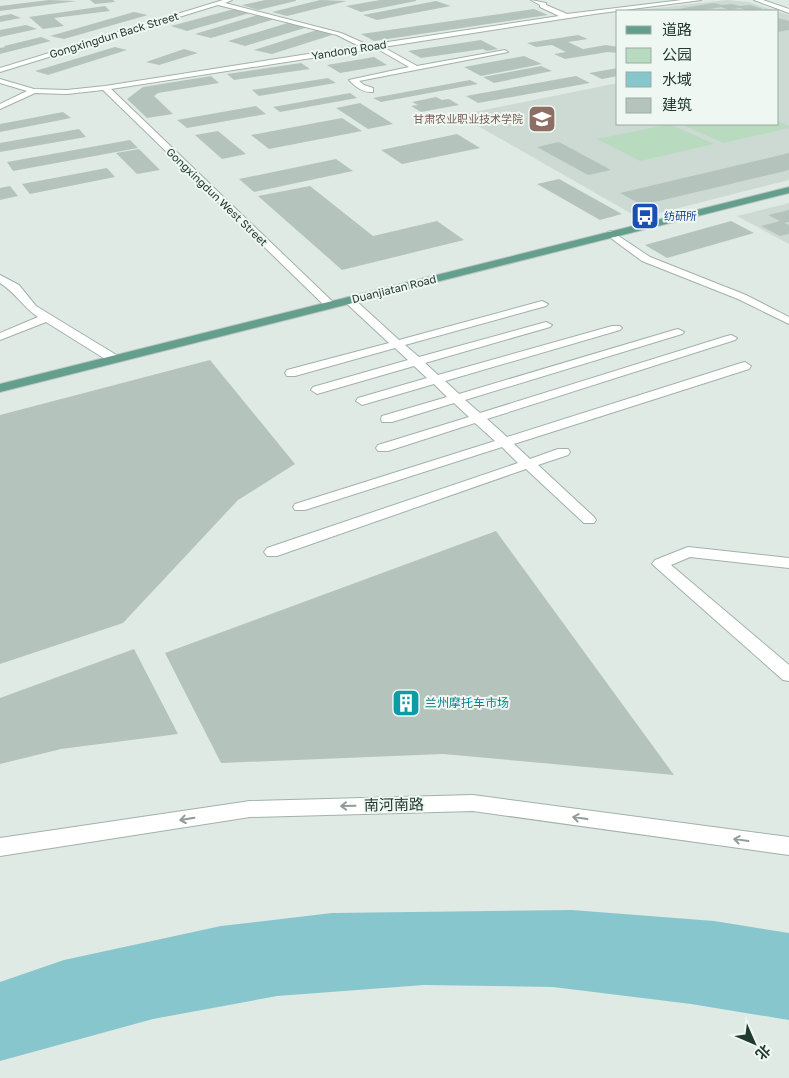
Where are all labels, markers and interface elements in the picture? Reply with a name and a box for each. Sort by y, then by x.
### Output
street label: Gongxingdun Back Street [48,9,180,60]
legend [616,10,779,125]
text: 道路 [662,20,692,38]
street label: Yandong Road [310,37,387,62]
text: 公园 [662,45,692,63]
text: 水域 [662,70,692,88]
text: 建筑 [662,95,692,113]
school or university icon: 甘肃农业职业技术学院 [527,104,557,134]
place label: 甘肃农业职业技术学院 [413,112,523,125]
street label: Gongxingdun West Street [164,145,271,248]
bus stop icon: 纺研所 [630,201,660,231]
place label: 纺研所 [664,209,697,222]
street label: Duanjiatan Road [350,272,437,305]
building icon: 兰州摩托车市场 [391,688,421,718]
place label: 兰州摩托车市场 [425,695,509,710]
street label: 南河南路 [364,794,424,814]
one-way arrow [340,802,356,811]
one-way arrow [572,813,588,823]
one-way arrow [179,814,195,824]
one-way arrow [733,835,749,845]
north arrow [729,1018,779,1068]
text: 北 [753,1042,775,1064]

